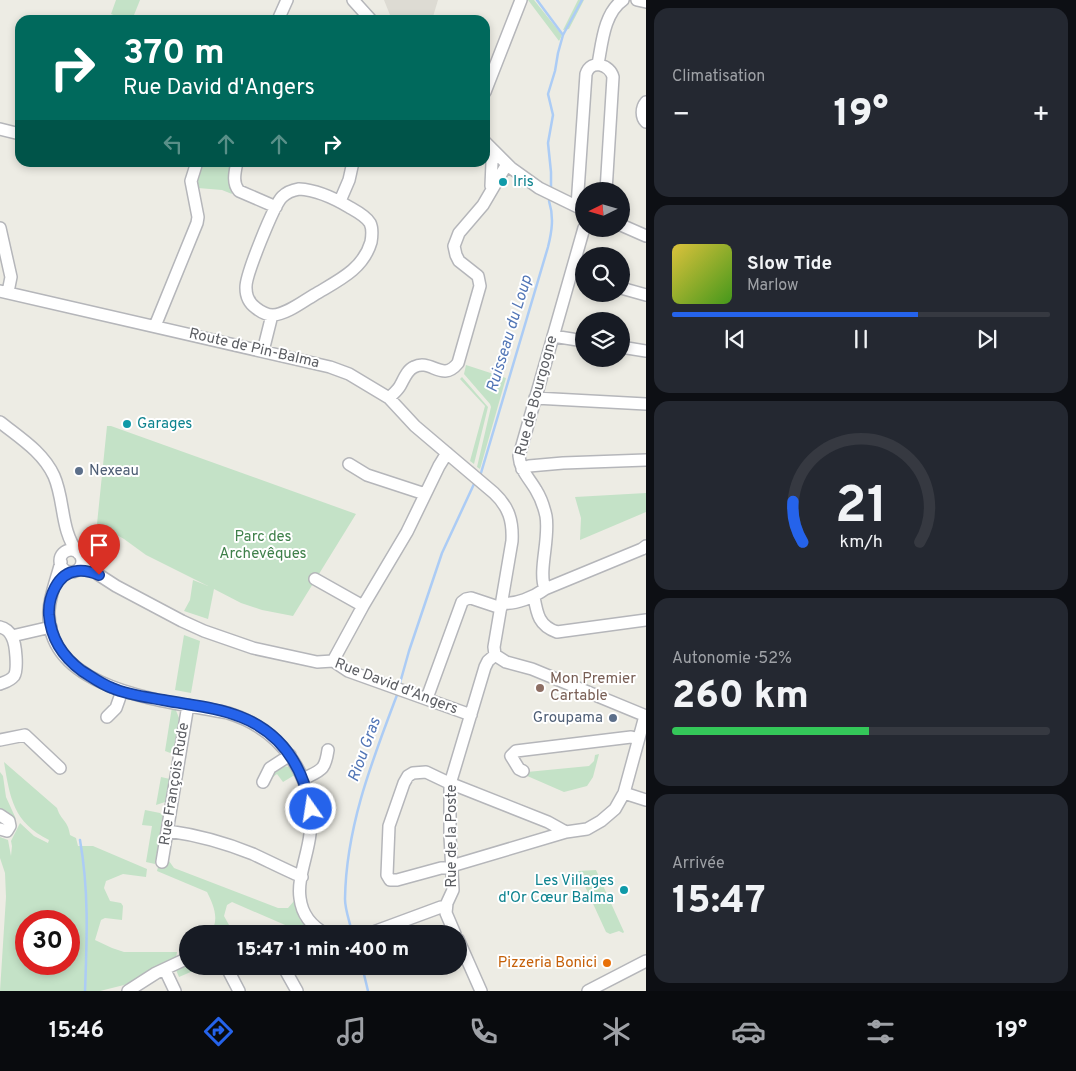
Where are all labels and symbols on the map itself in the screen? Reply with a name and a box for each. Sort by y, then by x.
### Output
place label: Iris [513,173,534,192]
marker: Iris [497,176,509,188]
north arrow [575,182,630,238]
water label: Ruisseau du Loup [483,273,537,395]
street label: Route de Pin-Balma [187,325,321,373]
street label: Rue de Bourgogne [512,333,562,459]
place label: Garages [137,415,192,434]
marker: Garages [121,418,133,430]
place label: Nexeau [89,462,139,481]
marker: Nexeau [73,465,85,477]
pin [78,524,120,575]
park label: Parc des Archevêques [219,528,307,564]
street label: Rue David d'Angers [332,655,460,719]
place label: Mon Premier Cartable [550,670,636,706]
marker: Mon Premier Cartable [534,682,546,694]
place label: Groupama [533,709,603,728]
marker: Groupama [607,712,619,724]
water label: Riou Gras [344,715,386,785]
street label: Rue François Rude [156,721,194,847]
position arrow [284,782,336,834]
street label: Rue de la Poste [443,784,462,888]
place label: Les Villages d'Or Cœur Balma [498,872,614,908]
marker: Les Villages d'Or Cœur Balma [618,884,630,896]
speed limit sign: 30 [15,910,80,975]
place label: Pizzeria Bonici [498,954,597,973]
marker: Pizzeria Bonici [601,957,613,969]

